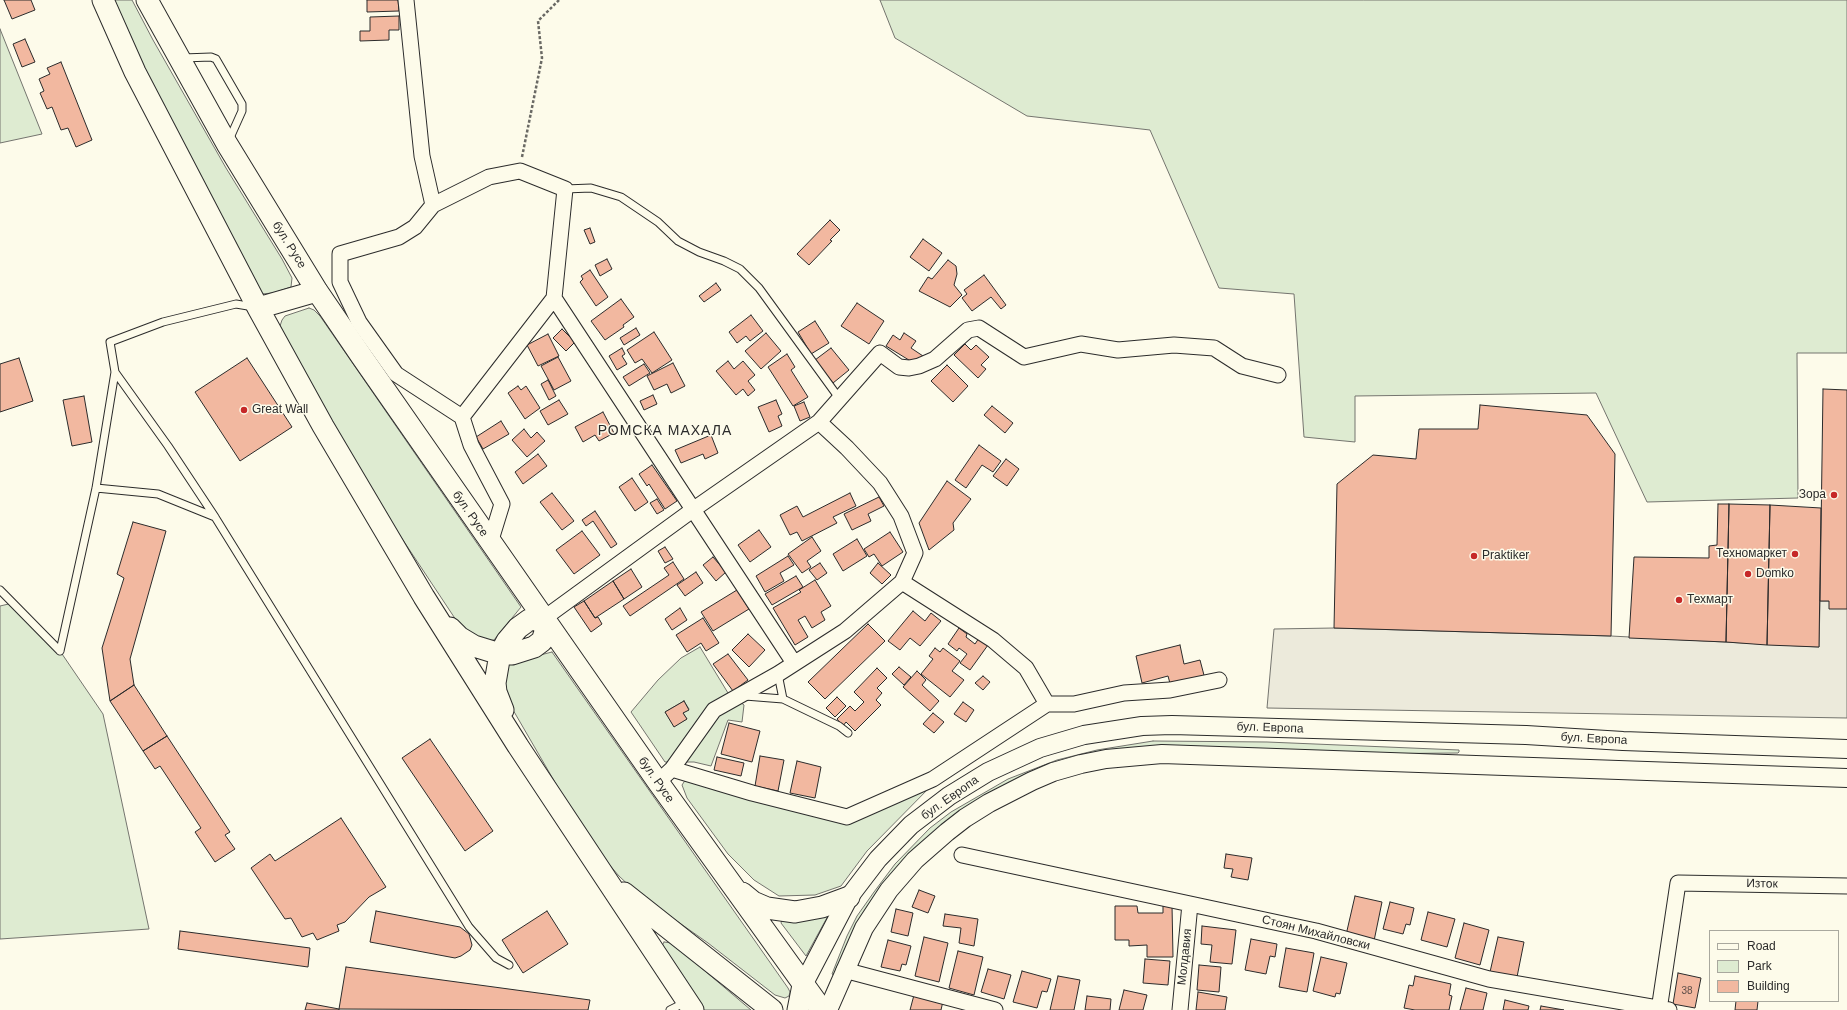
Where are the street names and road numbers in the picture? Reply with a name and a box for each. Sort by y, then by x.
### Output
street label: бул. Русе [269,219,309,271]
street label: бул. Русе [449,488,491,540]
street label: бул. Европа [1236,720,1304,736]
street label: бул. Европа [1560,730,1628,748]
street label: бул. Русе [635,754,677,806]
street label: бул. Европа [918,773,982,823]
street label: Изток [1746,877,1778,891]
street label: Стоян Михайловски [1260,913,1372,953]
street label: Молдавия [1175,928,1195,986]

